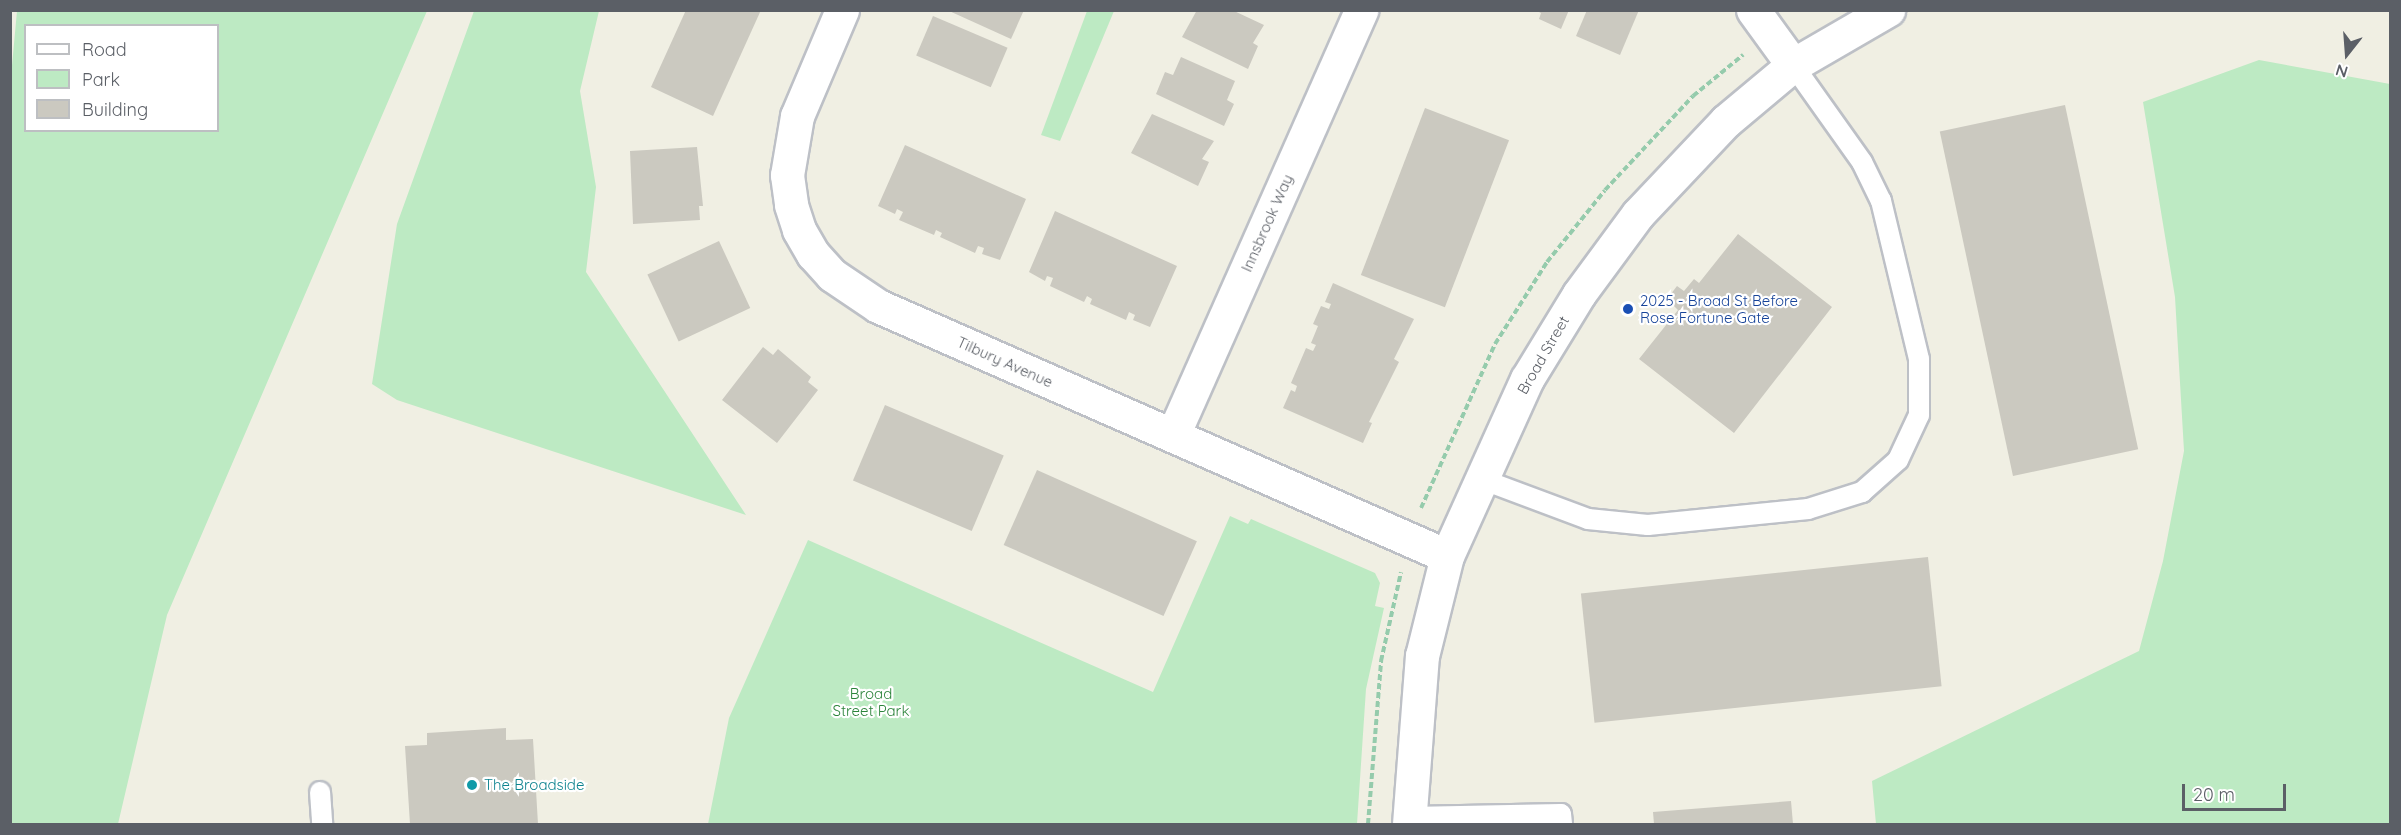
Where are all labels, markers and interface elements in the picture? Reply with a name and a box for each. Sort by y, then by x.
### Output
legend [24,24,219,132]
north arrow [2317,24,2377,84]
text: Road [82,38,127,61]
text: N [2333,60,2350,82]
text: Park [82,68,120,91]
text: Building [82,98,148,121]
street label: Innsbrook Way [1237,171,1297,275]
place label: 2025 - Broad St Before Rose Fortune Gate [1640,291,1798,326]
marker: 2025 - Broad St Before Rose Fortune Gate [1621,302,1635,316]
street label: Broad Street [1513,313,1573,397]
street label: Tilbury Avenue [954,333,1056,391]
park label: Broad Street Park [833,684,909,719]
scale bar [2185,772,2288,810]
place label: The Broadside [484,776,584,794]
marker: The Broadside [465,778,479,792]
text: 20 m [2193,783,2235,806]

